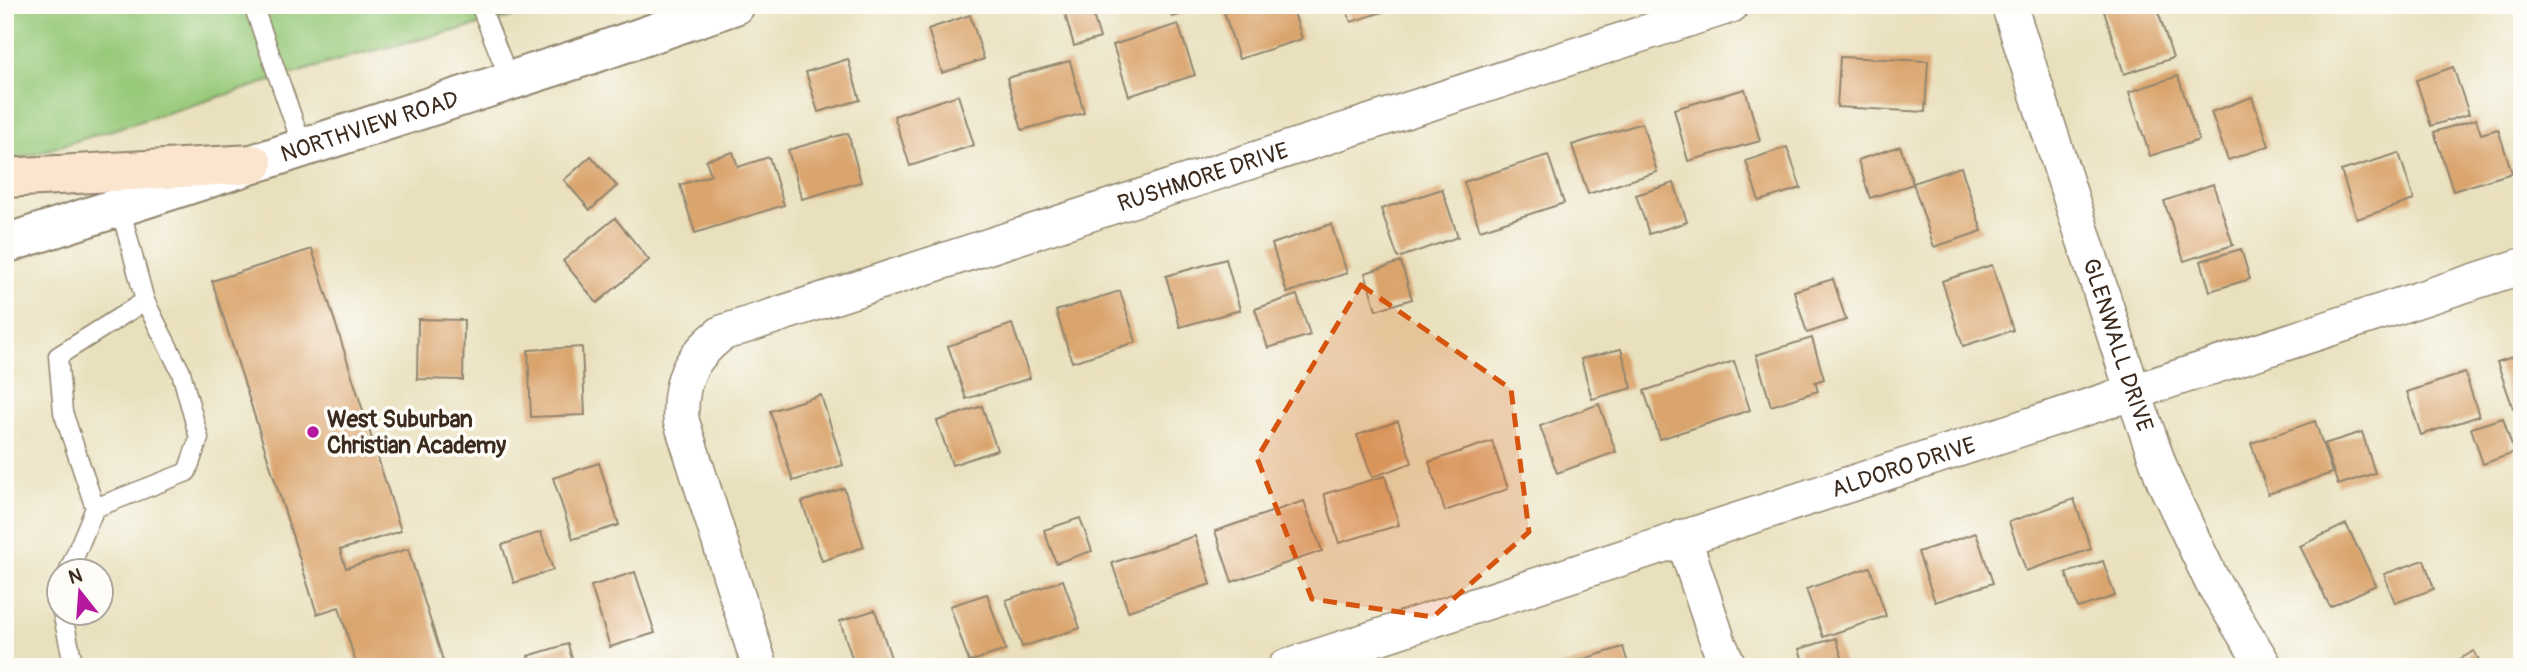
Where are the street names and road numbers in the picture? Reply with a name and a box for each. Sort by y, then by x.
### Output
street label: NORTHVIEW ROAD [277,84,462,168]
street label: RUSHMORE DRIVE [1114,135,1292,218]
street label: GLENWALL DRIVE [2077,255,2160,435]
street label: ALDORO DRIVE [1828,430,1979,504]

